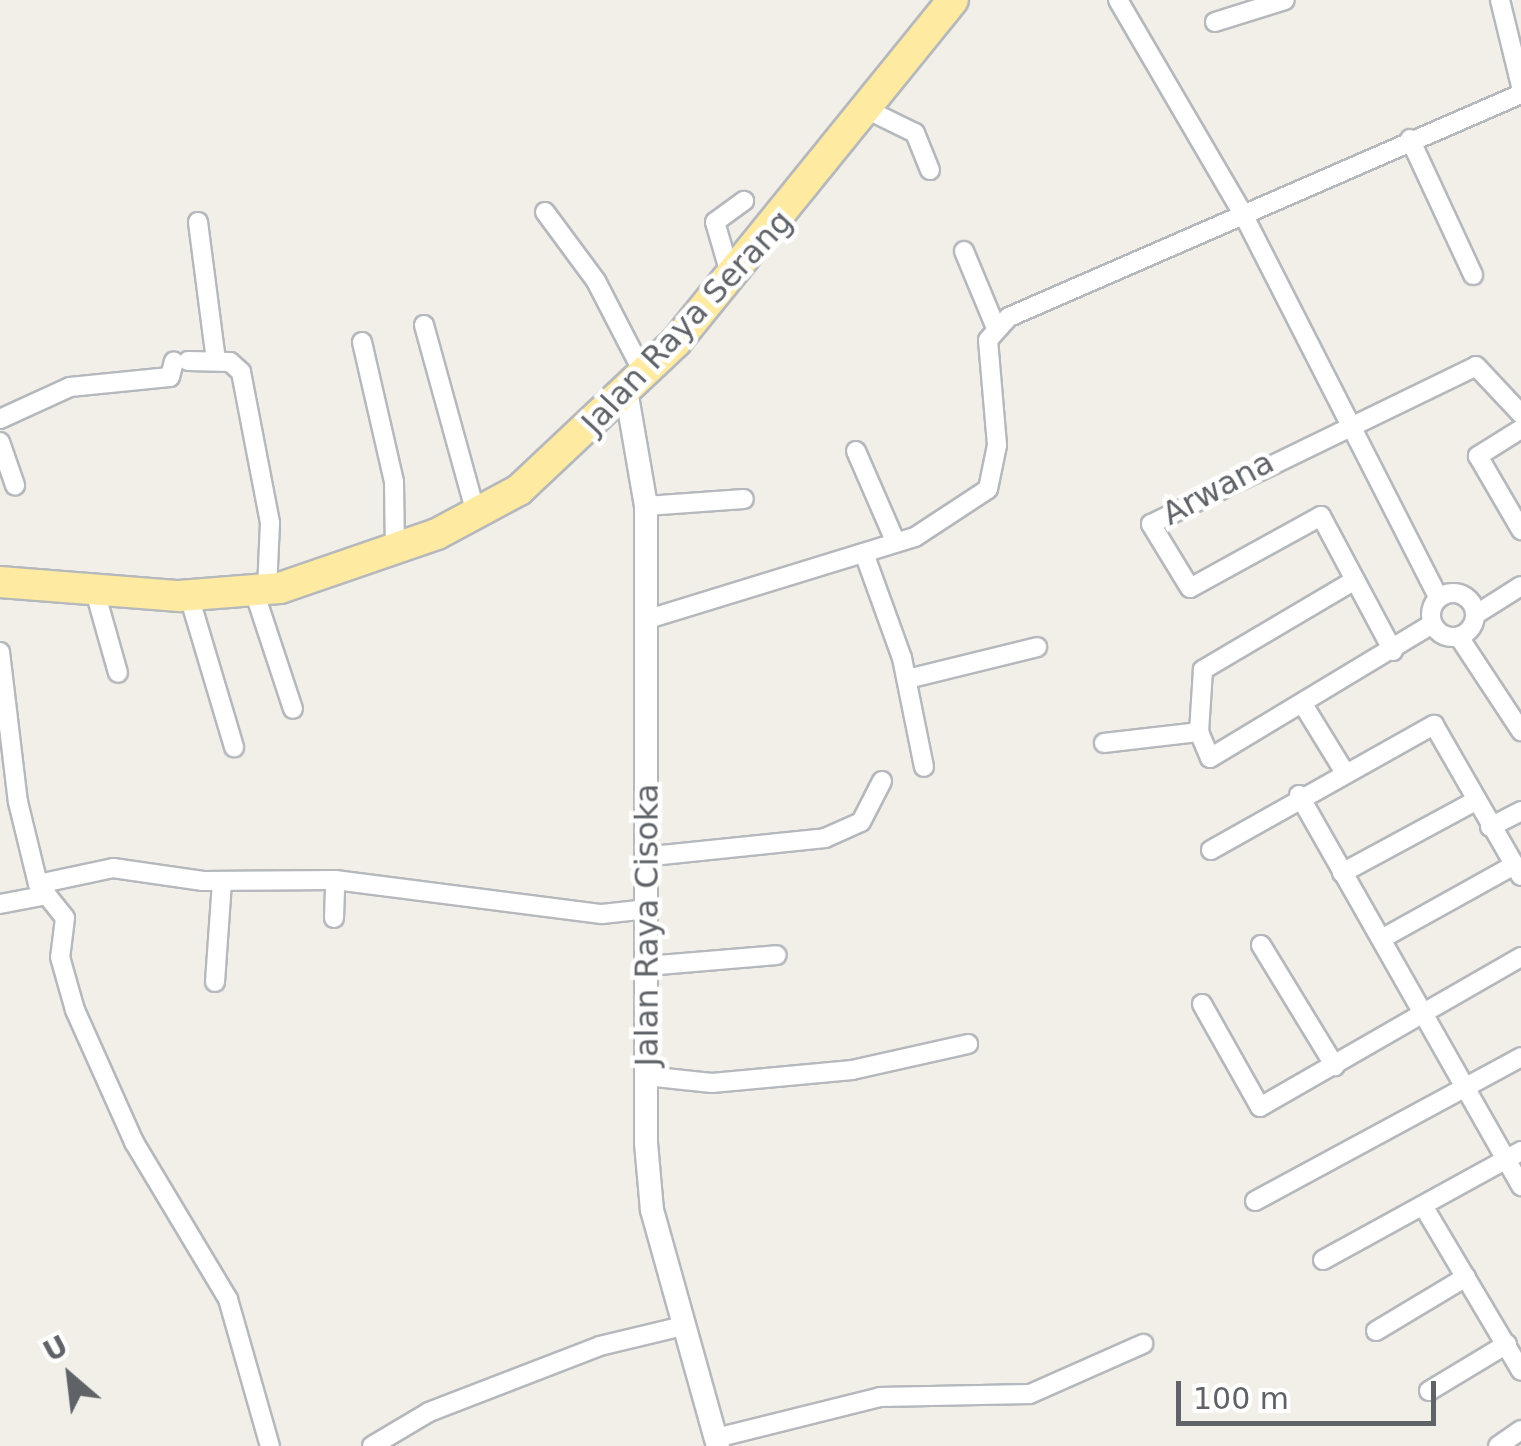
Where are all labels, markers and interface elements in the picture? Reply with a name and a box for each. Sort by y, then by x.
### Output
street label: Jalan Raya Serang [574,202,800,442]
street label: Arwana [1156,443,1280,533]
street label: Jalan Raya Cisoka [628,784,666,1066]
north arrow [20,1326,120,1426]
text: U [38,1329,73,1369]
scale bar [1181,1361,1441,1423]
text: 100 m [1193,1381,1289,1416]

